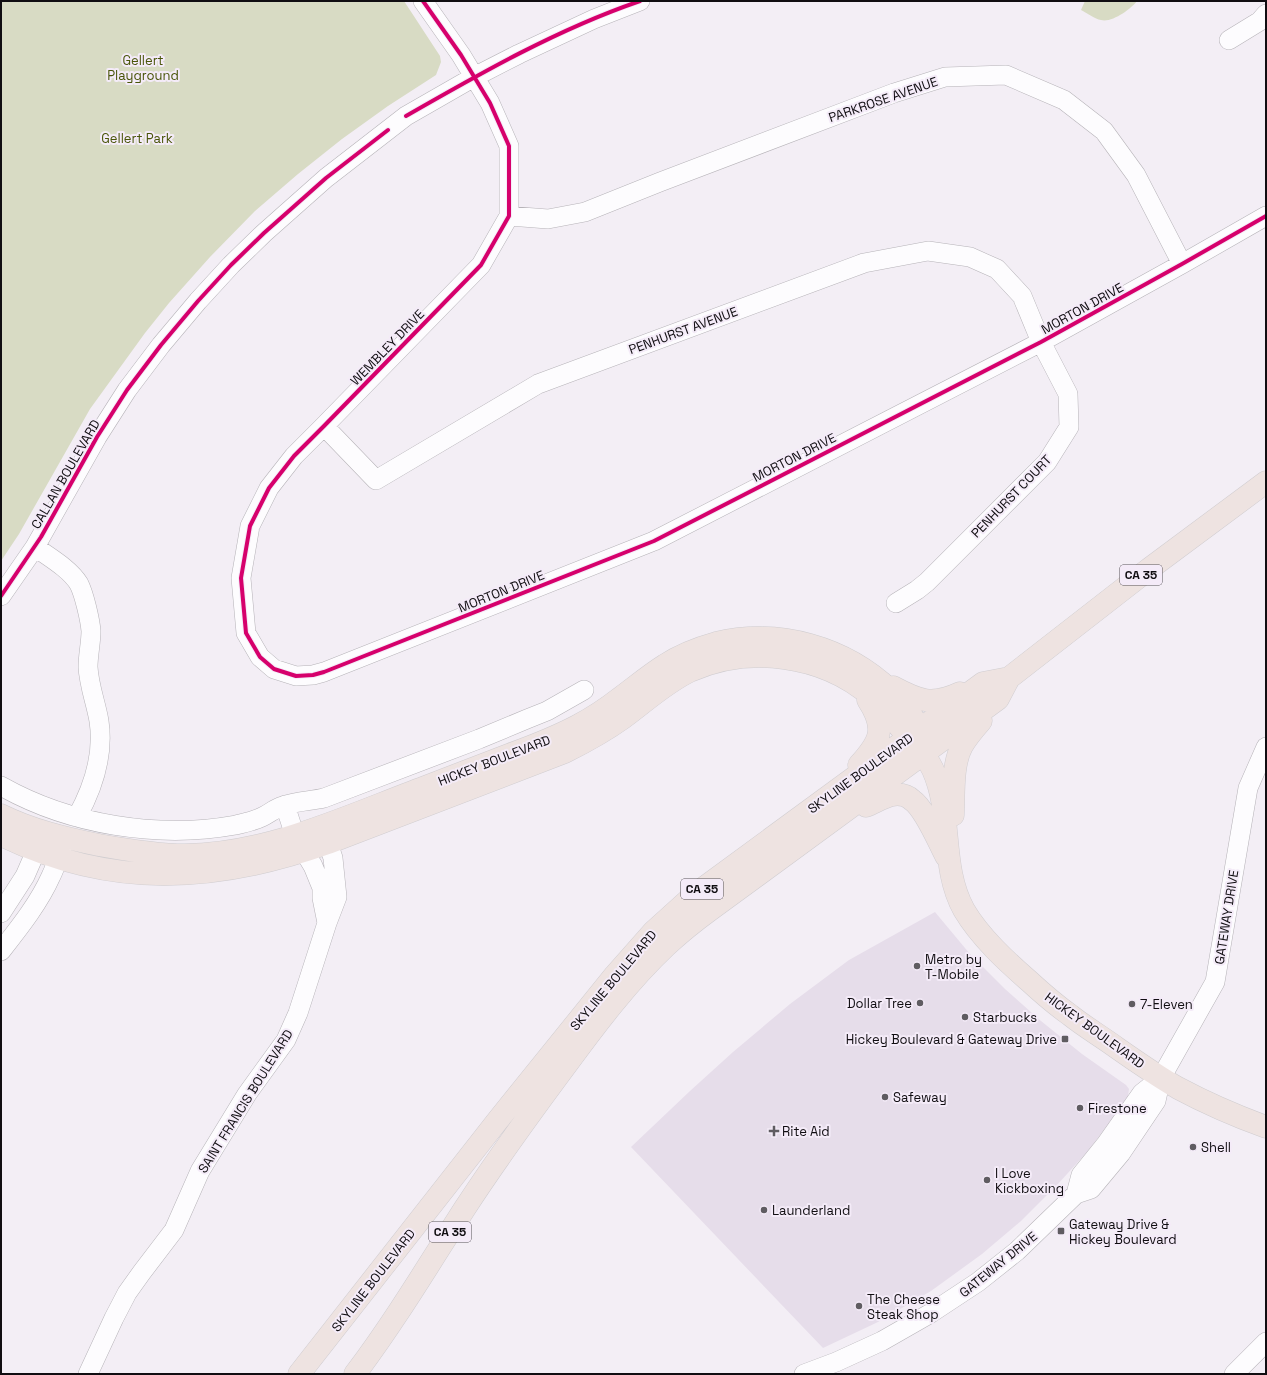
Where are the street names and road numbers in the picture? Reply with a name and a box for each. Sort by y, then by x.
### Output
street label: PARKROSE AVENUE [826,73,940,126]
street label: MORTON DRIVE [1038,279,1126,338]
street label: PENHURST AVENUE [626,303,740,358]
street label: WEMBLEY DRIVE [347,306,428,389]
street label: CALLAN BOULEVARD [27,416,104,532]
street label: MORTON DRIVE [750,429,839,486]
street label: PENHURST COURT [967,451,1056,541]
road number: CA 35 [1120,565,1162,585]
street label: MORTON DRIVE [456,566,547,616]
street label: SKYLINE BOULEVARD [804,729,916,817]
street label: HICKEY BOULEVARD [436,731,553,790]
street label: GATEWAY DRIVE [1211,869,1242,966]
road number: CA 35 [681,879,723,899]
street label: SKYLINE BOULEVARD [566,927,660,1034]
street label: HICKEY BOULEVARD [1042,989,1148,1072]
street label: SAINT FRANCIS BOULEVARD [194,1026,297,1176]
road number: CA 35 [429,1222,471,1242]
street label: SKYLINE BOULEVARD [328,1225,419,1335]
street label: GATEWAY DRIVE [956,1228,1041,1301]

